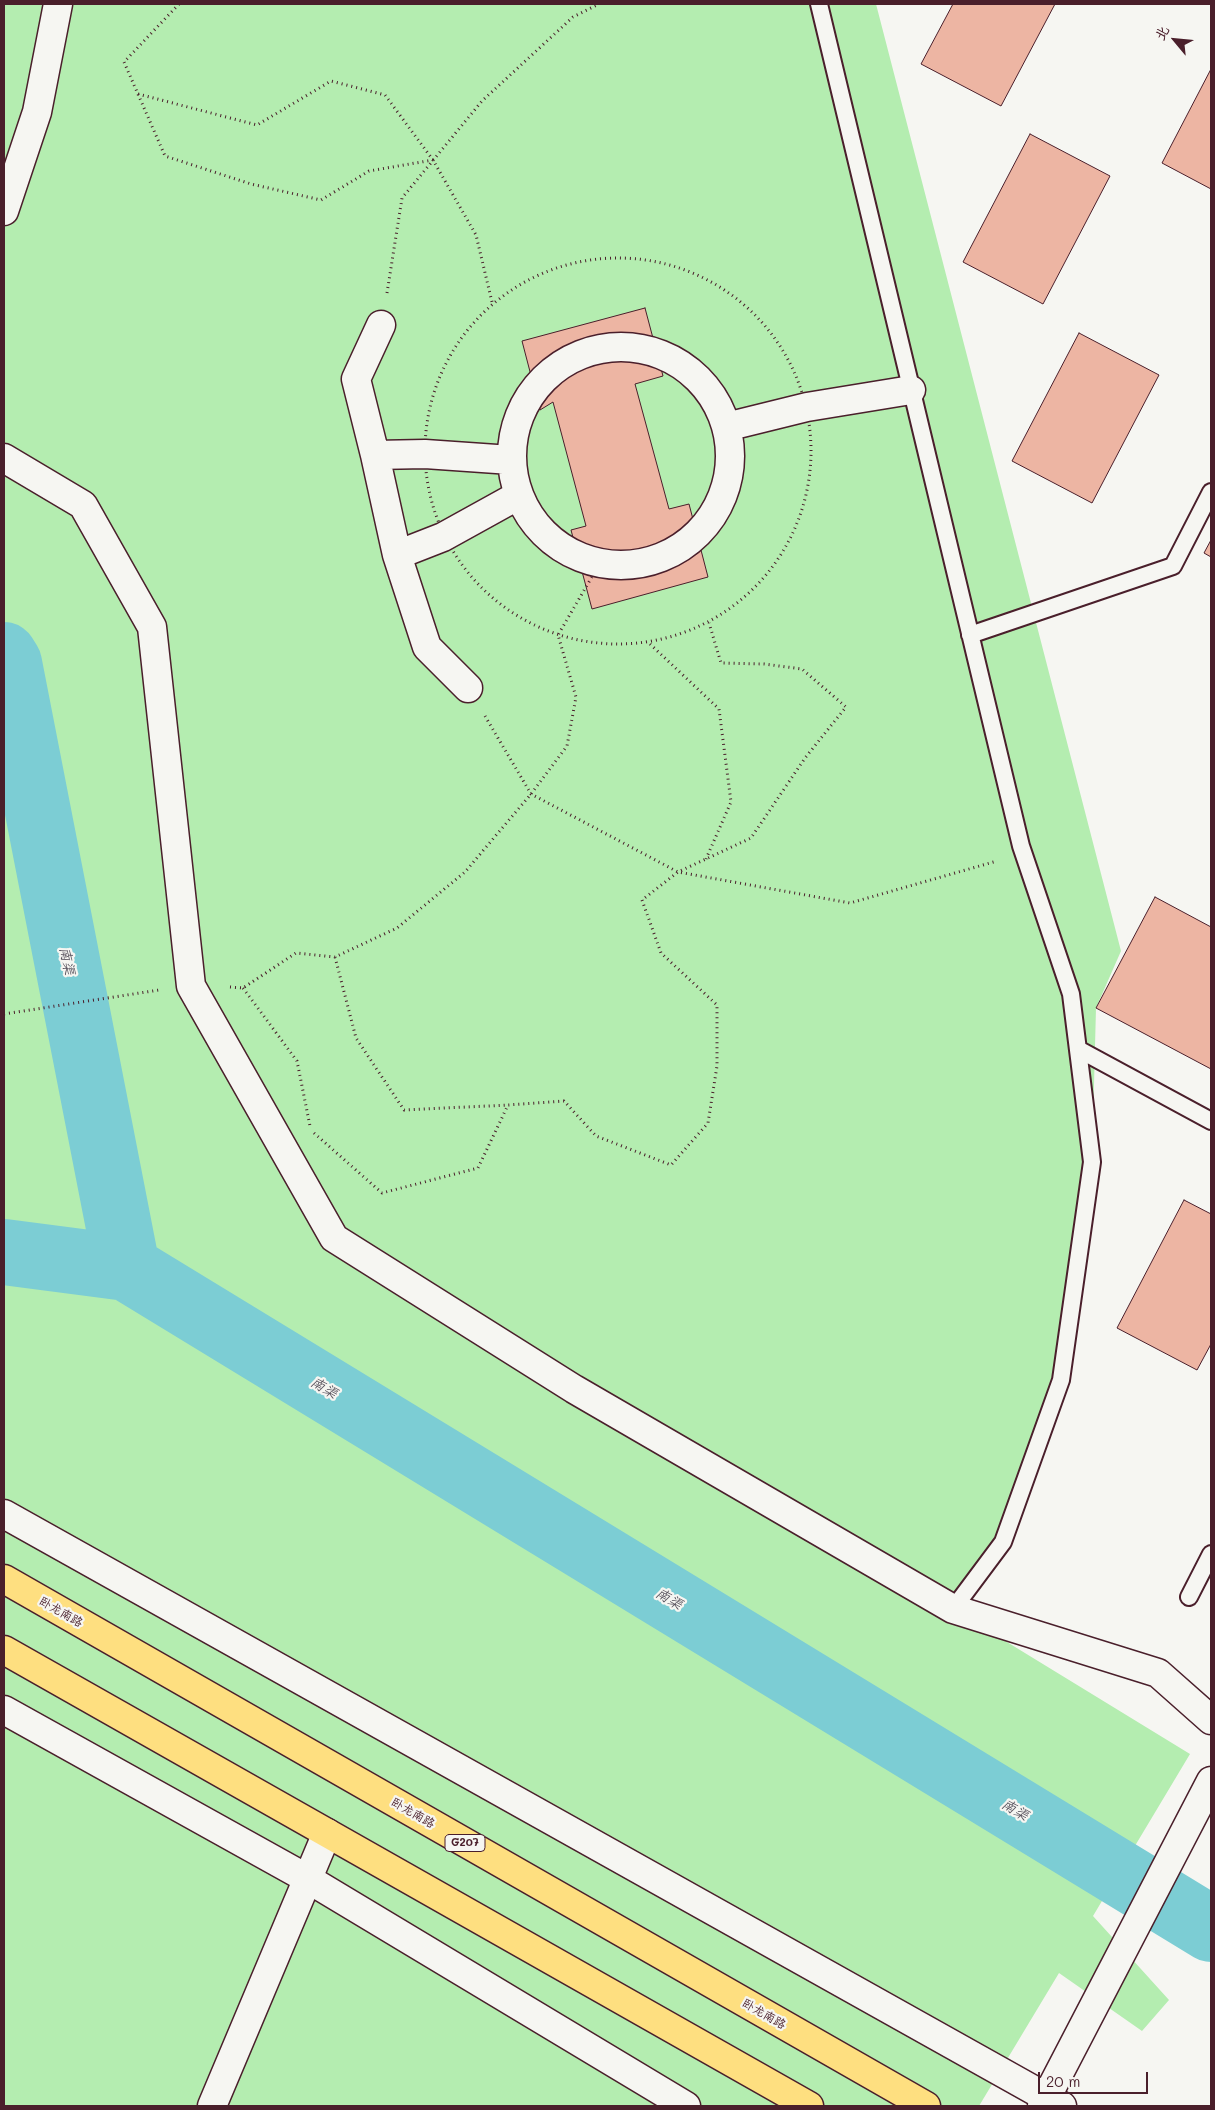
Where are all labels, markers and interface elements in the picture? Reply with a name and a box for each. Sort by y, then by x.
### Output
north arrow [1150,15,1200,65]
text: 北 [1150,22,1173,43]
water label: 南渠 [56,946,78,976]
water label: 南渠 [308,1374,340,1402]
water label: 南渠 [653,1585,685,1613]
street label: 卧龙南路 [37,1594,85,1630]
street label: 卧龙南路 [389,1795,437,1831]
water label: 南渠 [999,1796,1031,1824]
road number: G207 [445,1835,485,1852]
street label: 卧龙南路 [740,1996,788,2032]
scale bar [1040,2062,1150,2094]
text: 20 m [1046,2071,1080,2091]

